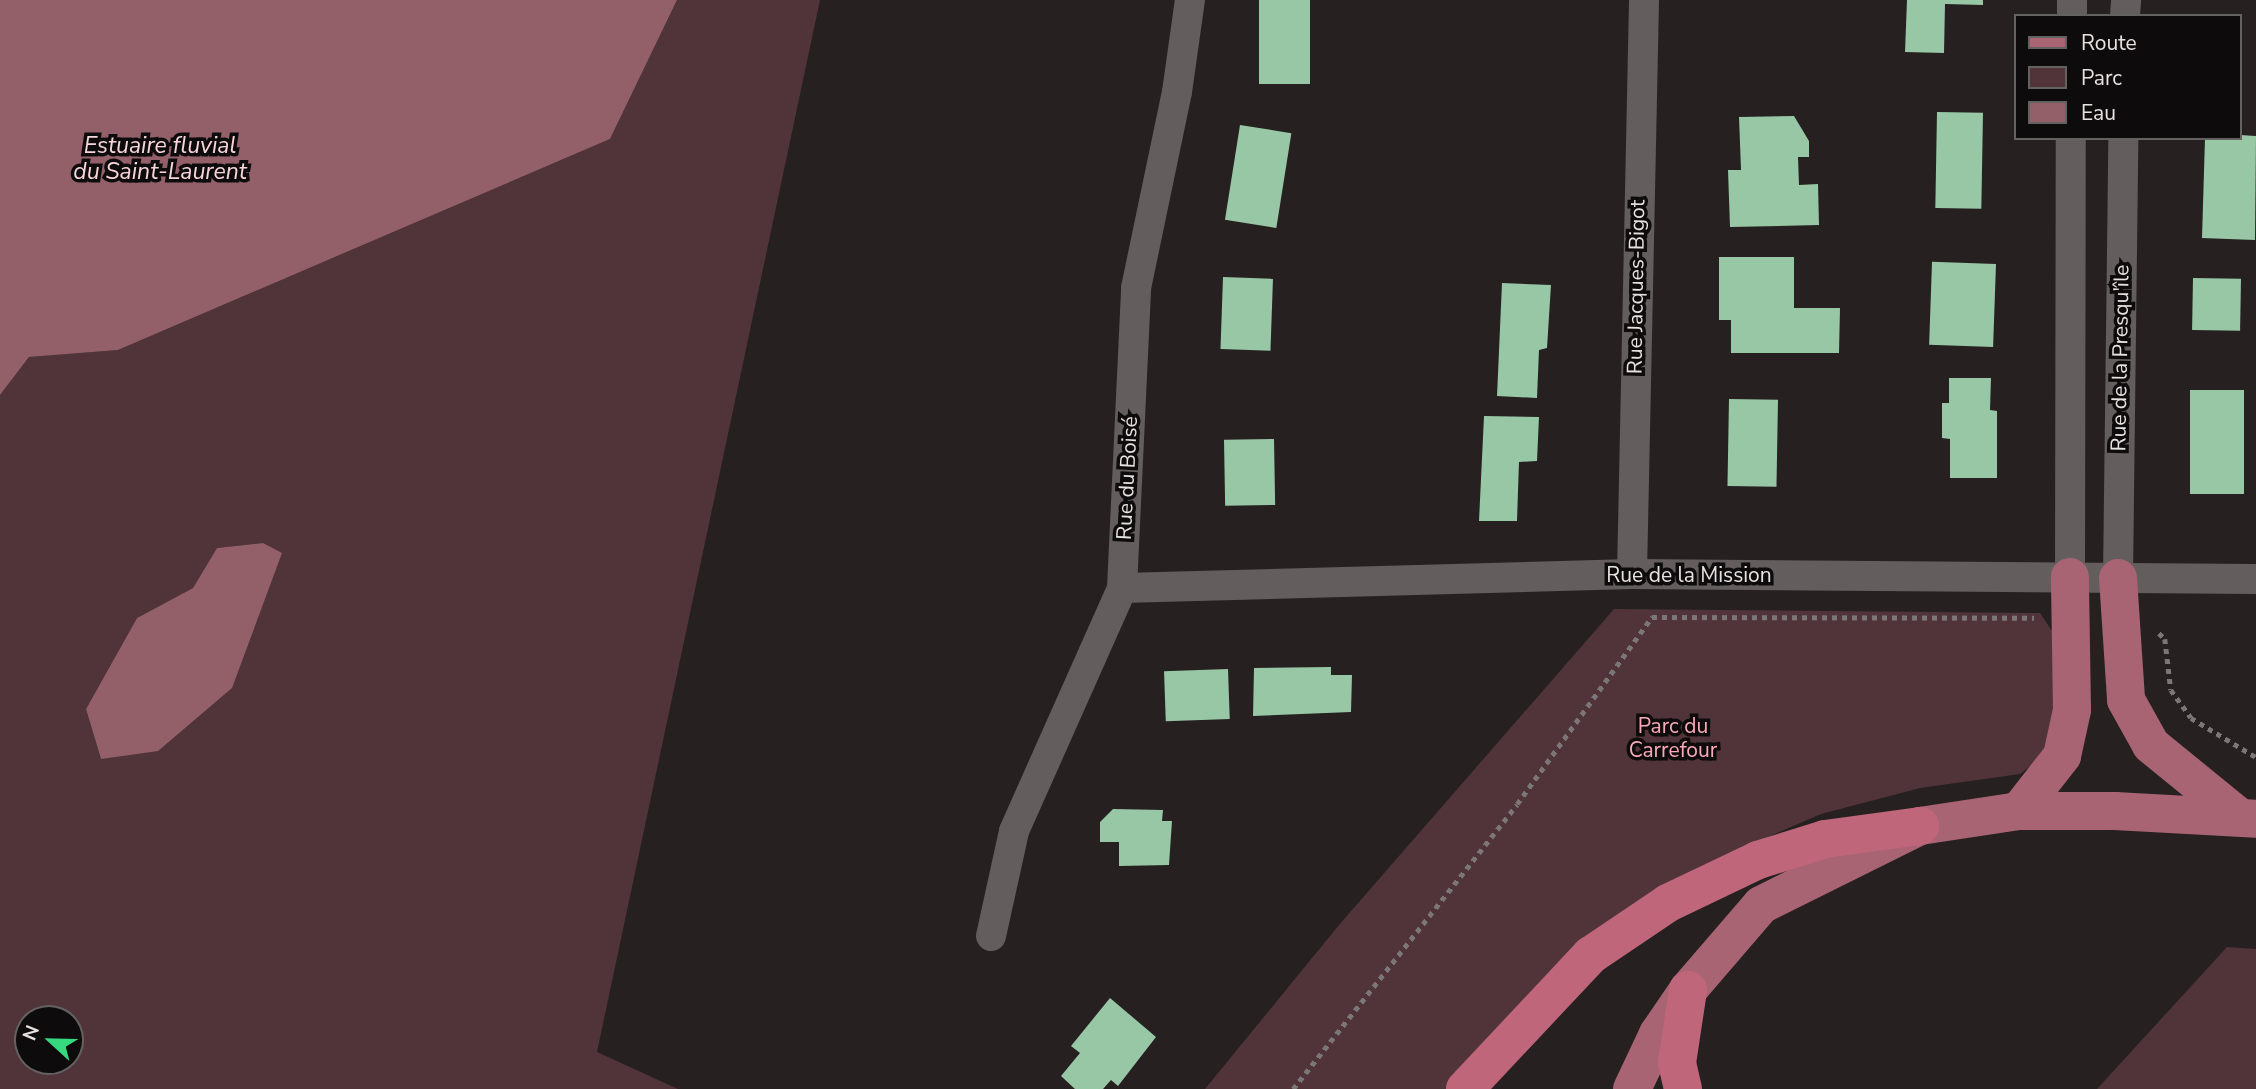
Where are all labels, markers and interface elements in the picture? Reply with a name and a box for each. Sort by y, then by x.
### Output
legend [2014,14,2242,140]
text: Route [2081,29,2137,57]
text: Parc [2081,64,2122,92]
text: Eau [2081,99,2116,127]
water label: Estuaire fluvial du Saint-Laurent [73,132,247,186]
street label: Rue Jacques-Bigot [1622,200,1650,374]
street label: Rue de la Presqu'île [2106,264,2134,452]
street label: Rue du Boisé [1111,416,1143,540]
street label: Rue de la Mission [1606,562,1772,588]
park label: Parc du Carrefour [1629,713,1717,763]
north arrow [14,1005,84,1075]
text: N [17,1021,46,1044]

